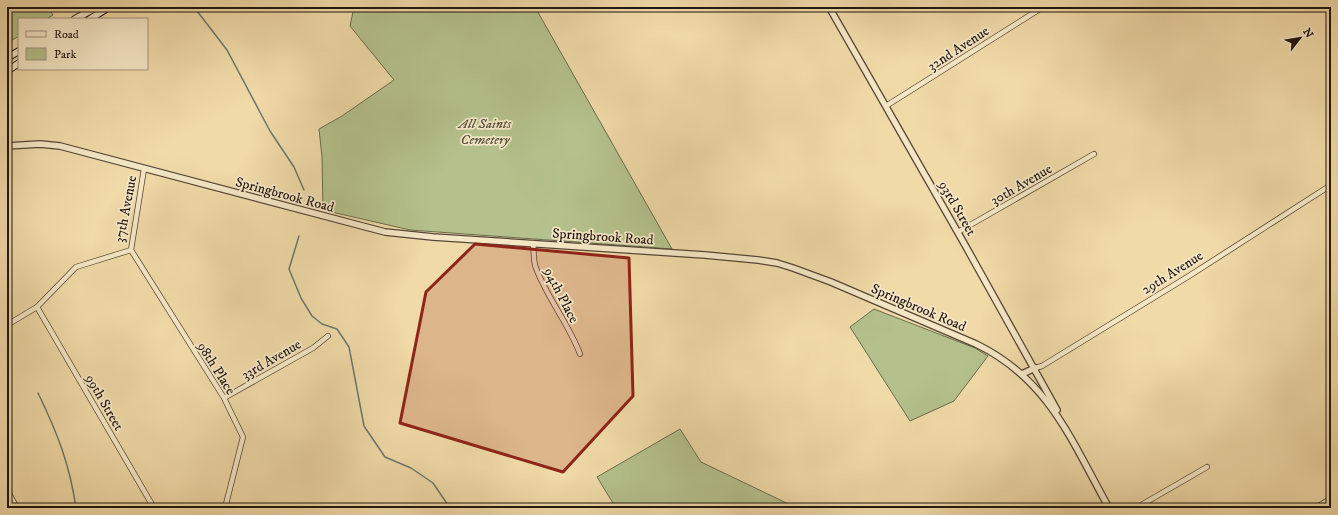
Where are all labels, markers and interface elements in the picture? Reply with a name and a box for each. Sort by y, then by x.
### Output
legend [18,18,148,70]
north arrow [1280,18,1320,58]
street label: 32nd Avenue [924,22,993,75]
text: N [1299,26,1316,41]
text: Road [54,27,79,42]
text: Park [54,47,76,62]
park label: All Saints Cemetery [457,115,512,149]
street label: 30th Avenue [988,160,1056,210]
street label: Springbrook Road [233,173,336,217]
street label: 37th Avenue [111,174,141,244]
street label: 93rd Street [934,177,980,240]
street label: Springbrook Road [552,224,654,250]
street label: 29th Avenue [1138,247,1207,299]
street label: 94th Place [539,264,583,326]
street label: Springbrook Road [868,280,969,336]
street label: 33rd Avenue [238,335,305,384]
street label: 98th Place [192,338,239,398]
street label: 99th Street [80,370,128,434]

